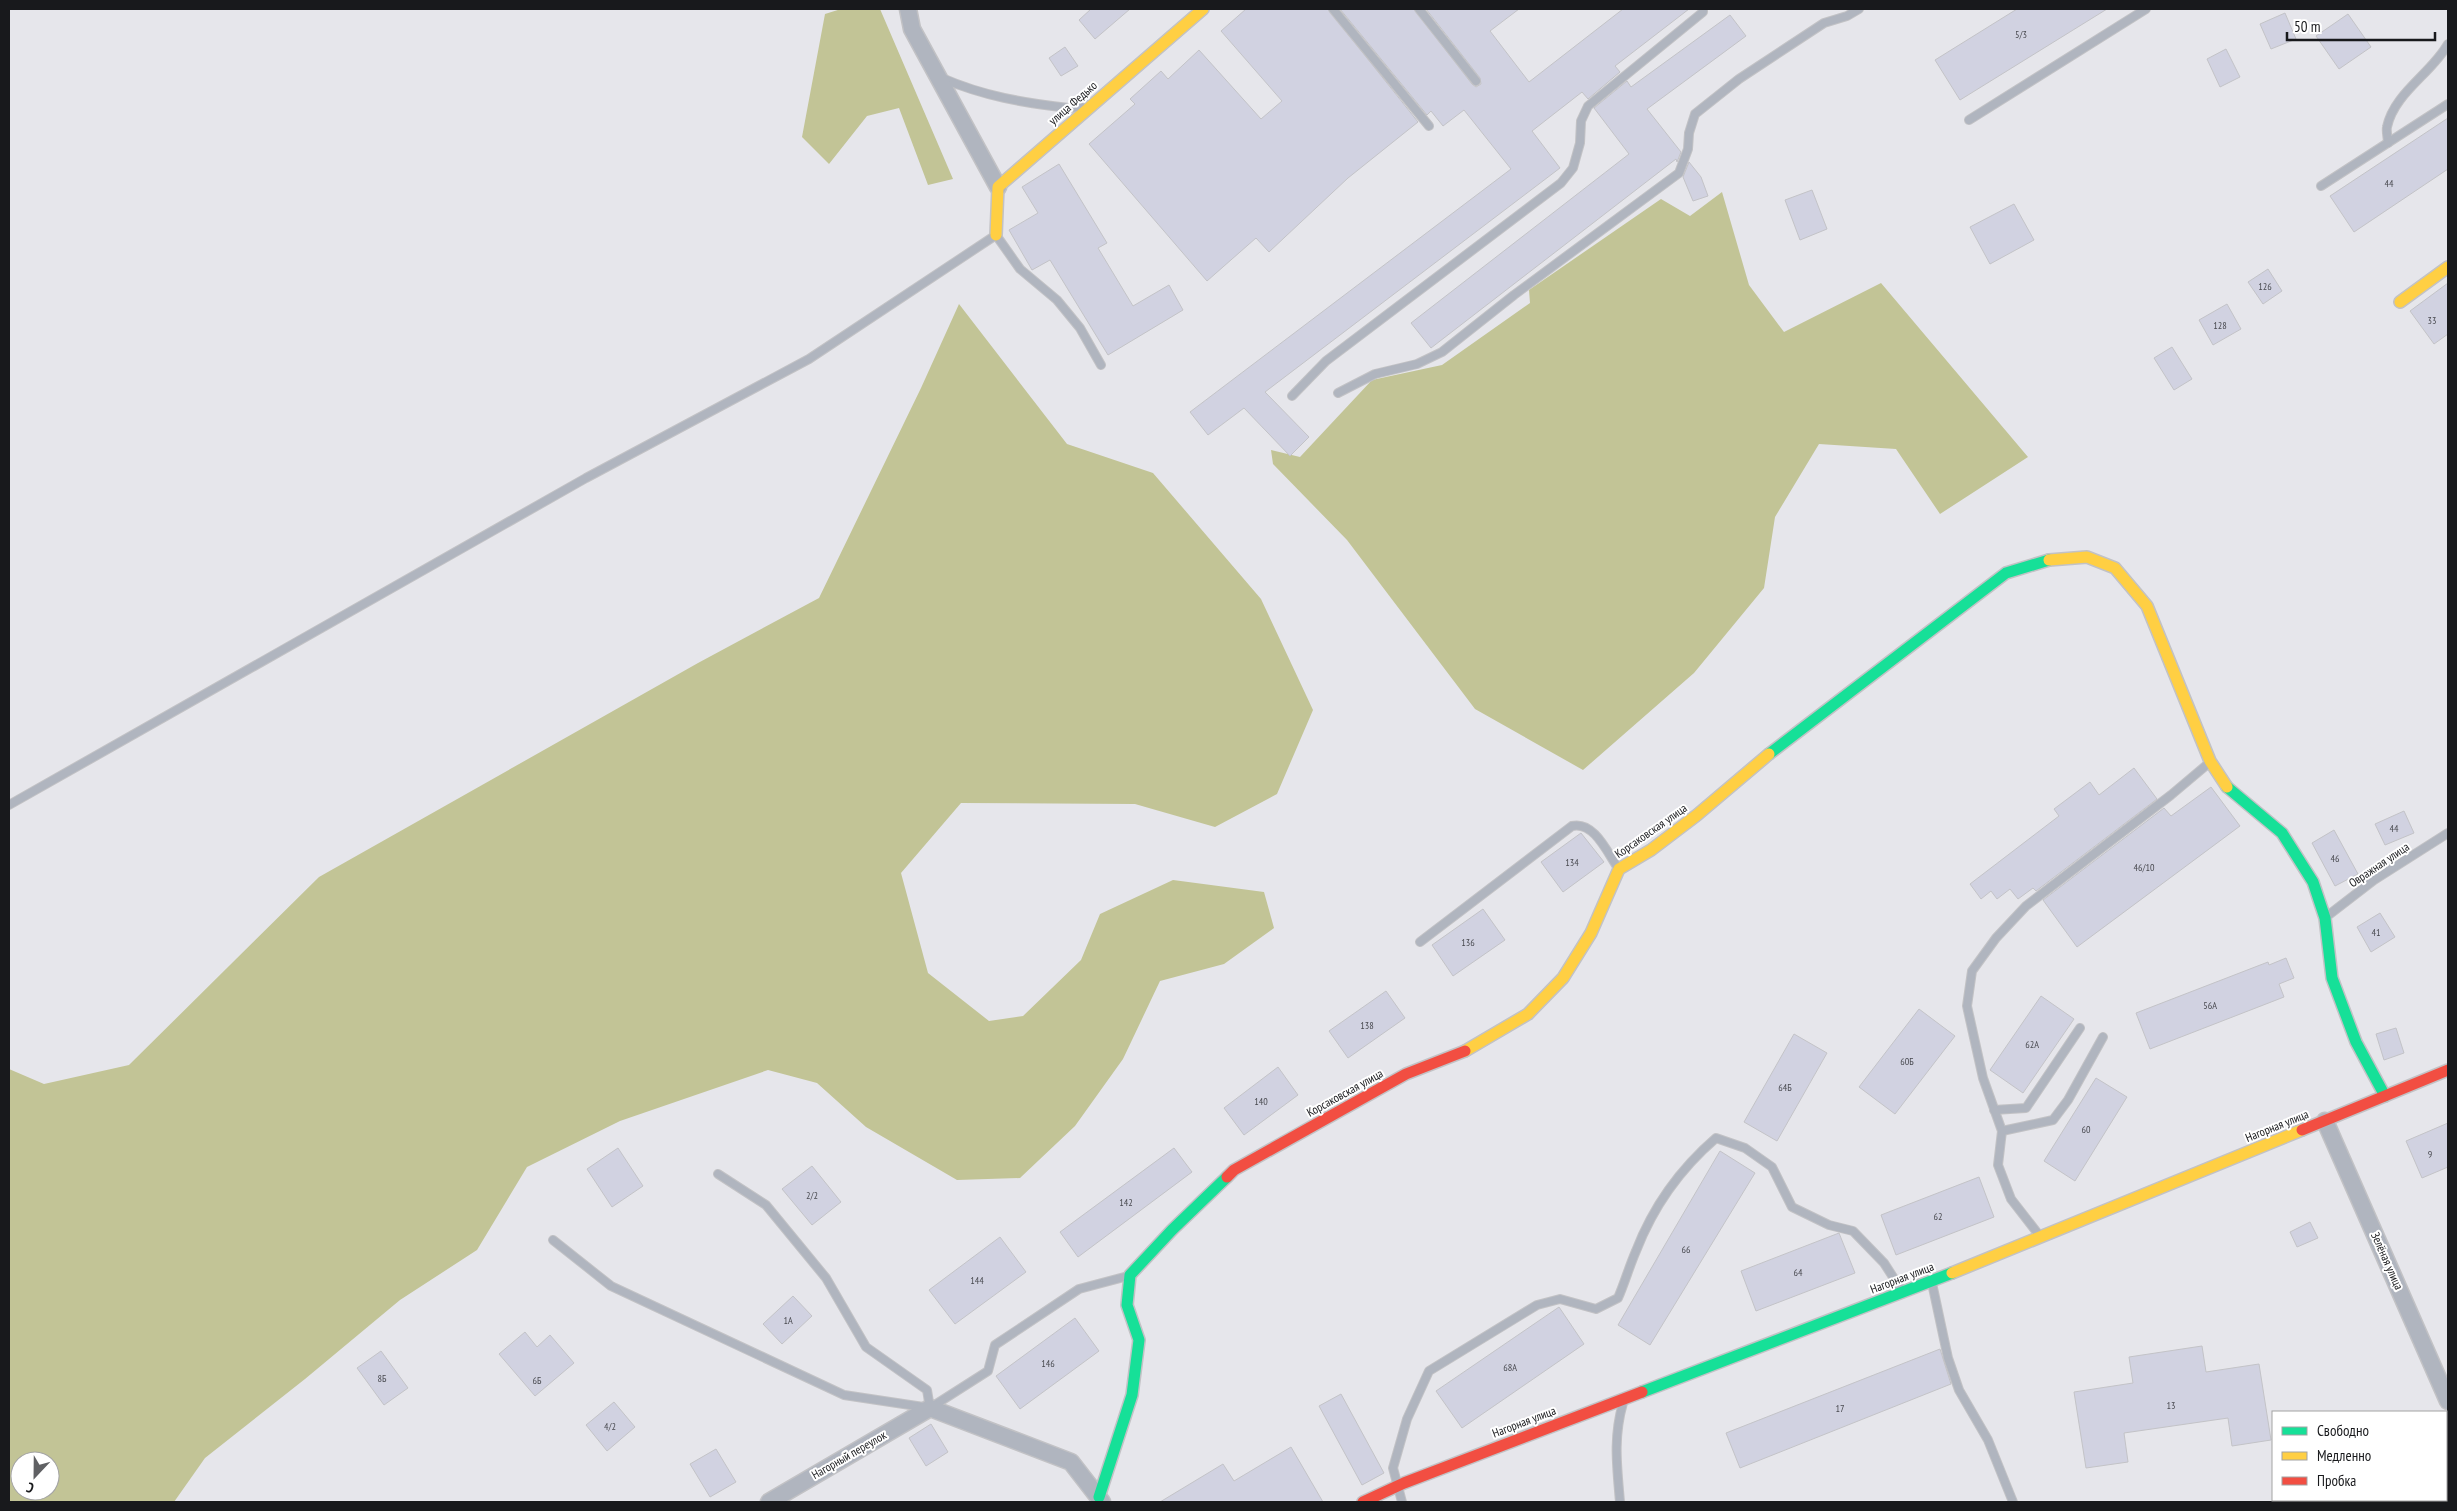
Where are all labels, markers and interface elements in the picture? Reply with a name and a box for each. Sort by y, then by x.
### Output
scale bar [2287,10,2434,42]
text: 50 m [2294,17,2320,36]
house number: 5/3 [2015,28,2027,41]
street label: улица Федько [1045,78,1100,128]
house number: 44 [2385,177,2394,190]
house number: 126 [2258,280,2272,293]
house number: 33 [2428,314,2437,327]
house number: 128 [2213,319,2227,332]
street label: Корсаковская улица [1612,800,1690,861]
house number: 44 [2390,822,2399,835]
street label: Овражная улица [2346,839,2412,890]
house number: 46 [2331,852,2340,865]
house number: 134 [1565,856,1579,869]
house number: 46/10 [2134,861,2155,874]
house number: 41 [2372,926,2381,939]
house number: 136 [1461,936,1475,949]
house number: 56А [2203,999,2217,1012]
house number: 138 [1360,1019,1374,1032]
house number: 62А [2025,1038,2039,1051]
house number: 60Б [1900,1055,1914,1068]
street label: Корсаковская улица [1304,1065,1386,1120]
house number: 64Б [1778,1081,1792,1094]
house number: 140 [1254,1095,1268,1108]
street label: Нагорная улица [2243,1106,2311,1145]
house number: 60 [2082,1123,2091,1136]
house number: 9 [2428,1148,2432,1161]
house number: 2/2 [806,1189,818,1202]
house number: 142 [1119,1196,1133,1209]
house number: 62 [1934,1210,1943,1223]
street label: Зелёная улица [2368,1230,2407,1292]
house number: 66 [1682,1243,1691,1256]
street label: Нагорная улица [1868,1258,1936,1297]
house number: 64 [1794,1266,1803,1279]
house number: 144 [970,1274,984,1287]
house number: 1А [783,1314,793,1327]
house number: 146 [1041,1357,1055,1370]
house number: 68А [1503,1361,1517,1374]
house number: 8Б [378,1372,387,1385]
house number: 6Б [533,1374,542,1387]
house number: 13 [2167,1399,2176,1412]
street label: Нагорная улица [1490,1402,1558,1441]
house number: 17 [1836,1402,1845,1415]
legend [2272,1411,2447,1501]
house number: 4/2 [604,1420,616,1433]
text: Свободно [2317,1421,2369,1440]
street label: Нагорный переулок [809,1427,889,1482]
text: Медленно [2317,1446,2371,1465]
north arrow [10,1451,60,1501]
text: Пробка [2317,1471,2356,1490]
text: С [23,1478,36,1498]

